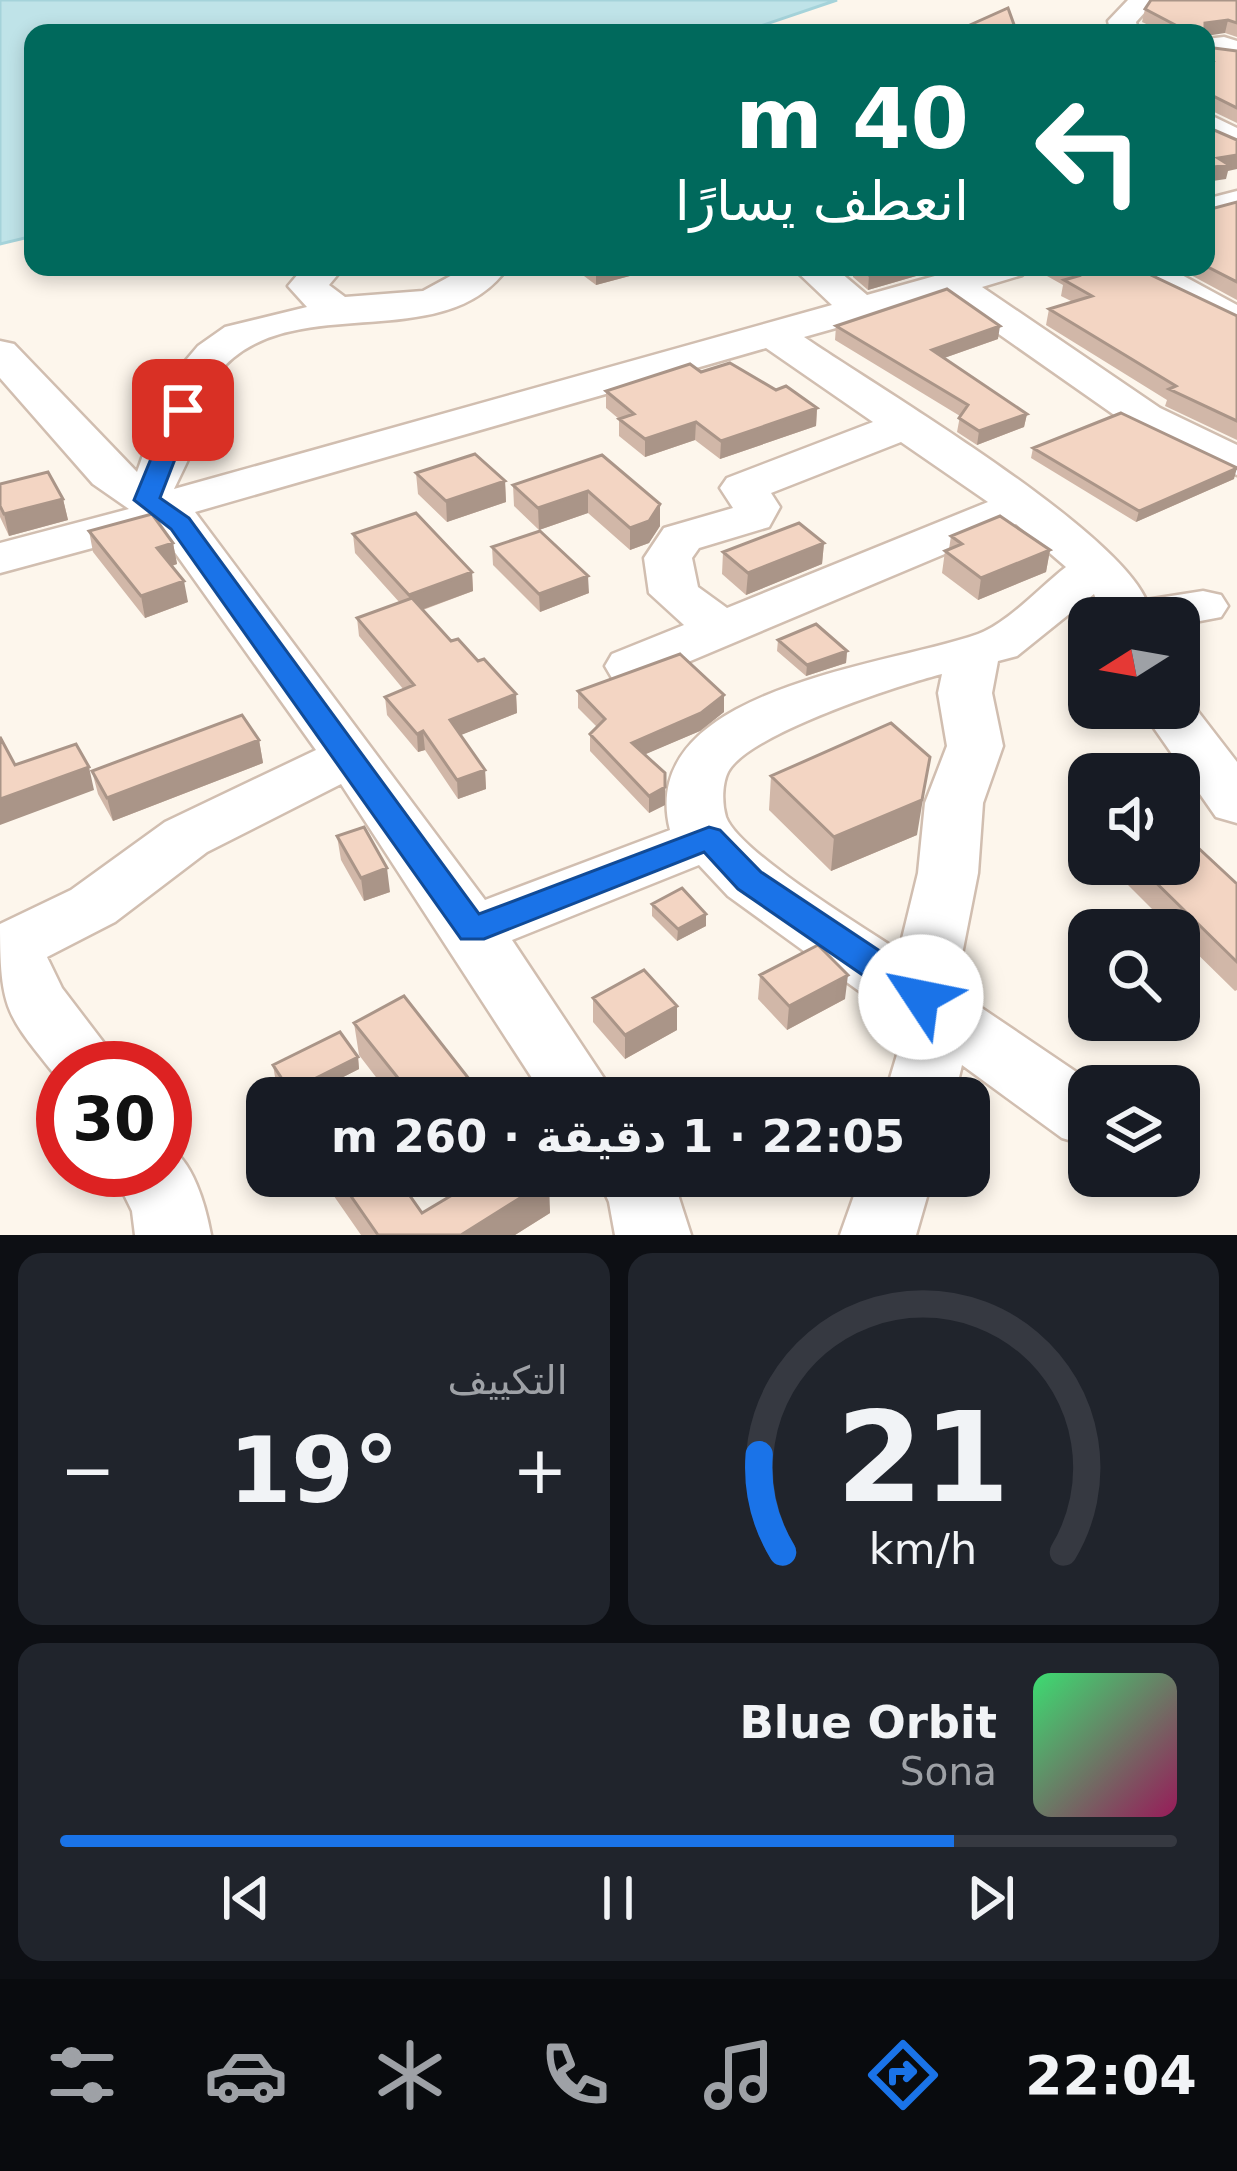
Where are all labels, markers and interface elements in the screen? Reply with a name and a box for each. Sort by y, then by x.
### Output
text: 40 m [735,70,969,168]
icon: left [1011,72,1167,228]
text: انعطف يسارًا [675,170,969,233]
pin [132,359,234,461]
icon: arrive [150,377,216,443]
north arrow [1068,597,1200,729]
map controls [1068,597,1200,1197]
button: sound [1068,753,1200,885]
button: search [1068,909,1200,1041]
position arrow [858,934,984,1060]
speed limit sign: 30 [36,1041,192,1197]
button: layers [1068,1065,1200,1197]
text: 22:05 · 1 دقيقة · 260 m [331,1110,905,1163]
text: التكييف [448,1358,568,1403]
text: 21 [836,1385,1010,1530]
text: 19° [229,1418,399,1523]
text: − [60,1432,115,1509]
text: + [512,1432,568,1509]
text: km/h [869,1524,977,1574]
text: Blue Orbit [739,1696,997,1749]
text: Sona [900,1749,997,1794]
icon: previous [213,1865,279,1931]
icon: pause [585,1865,651,1931]
icon: next [958,1865,1024,1931]
icon: filters [40,2033,124,2117]
icon: car [204,2033,288,2117]
icon: climate [368,2033,452,2117]
icon: phone [533,2033,617,2117]
icon: music [697,2033,781,2117]
icon: directions [861,2033,945,2117]
text: 22:04 [1025,2044,1197,2107]

